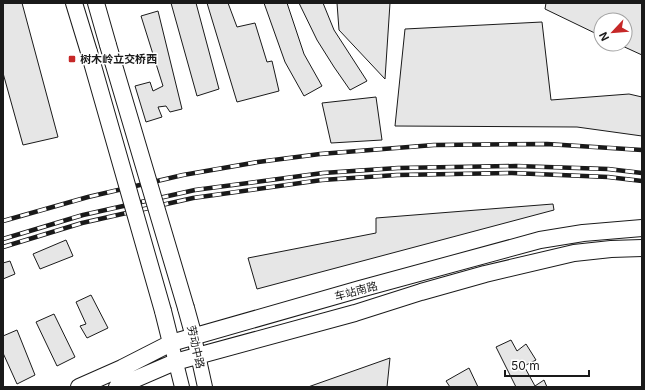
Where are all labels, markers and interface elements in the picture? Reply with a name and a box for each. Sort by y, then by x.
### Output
north arrow [593,12,633,52]
text: N [596,30,612,43]
place label: 树木岭立交桥西 [80,52,157,66]
marker: 树木岭立交桥西 [67,54,77,64]
street label: 车站南路 [333,279,379,303]
street label: 劳动中路 [184,324,208,370]
scale bar [505,352,589,378]
text: 50 m [511,358,540,373]

